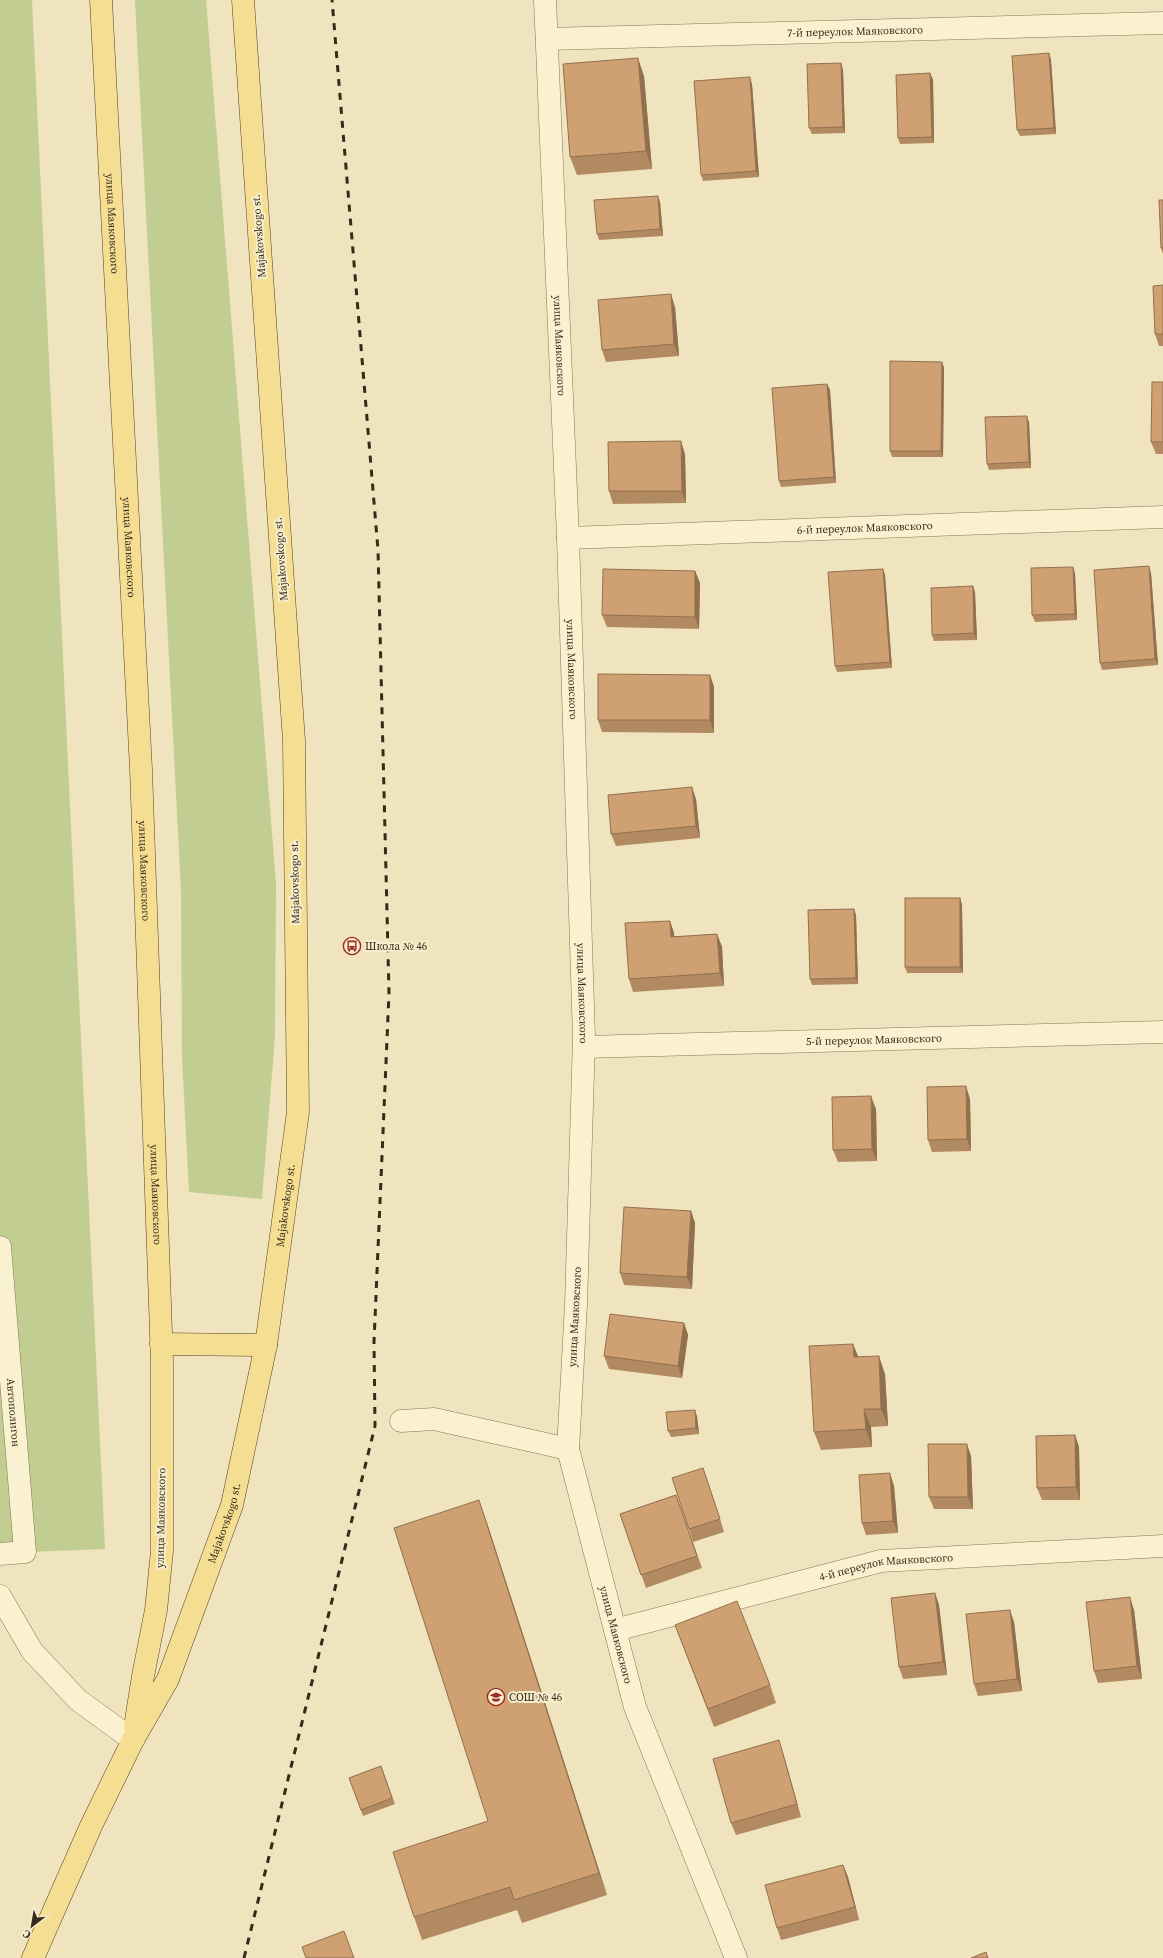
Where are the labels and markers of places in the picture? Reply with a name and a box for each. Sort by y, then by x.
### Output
bus stop icon: Школа № 46 [342,936,362,956]
place label: Школа № 46 [365,939,428,954]
school or university icon: СОШ № 46 [486,1687,506,1707]
place label: СОШ № 46 [509,1690,563,1705]

